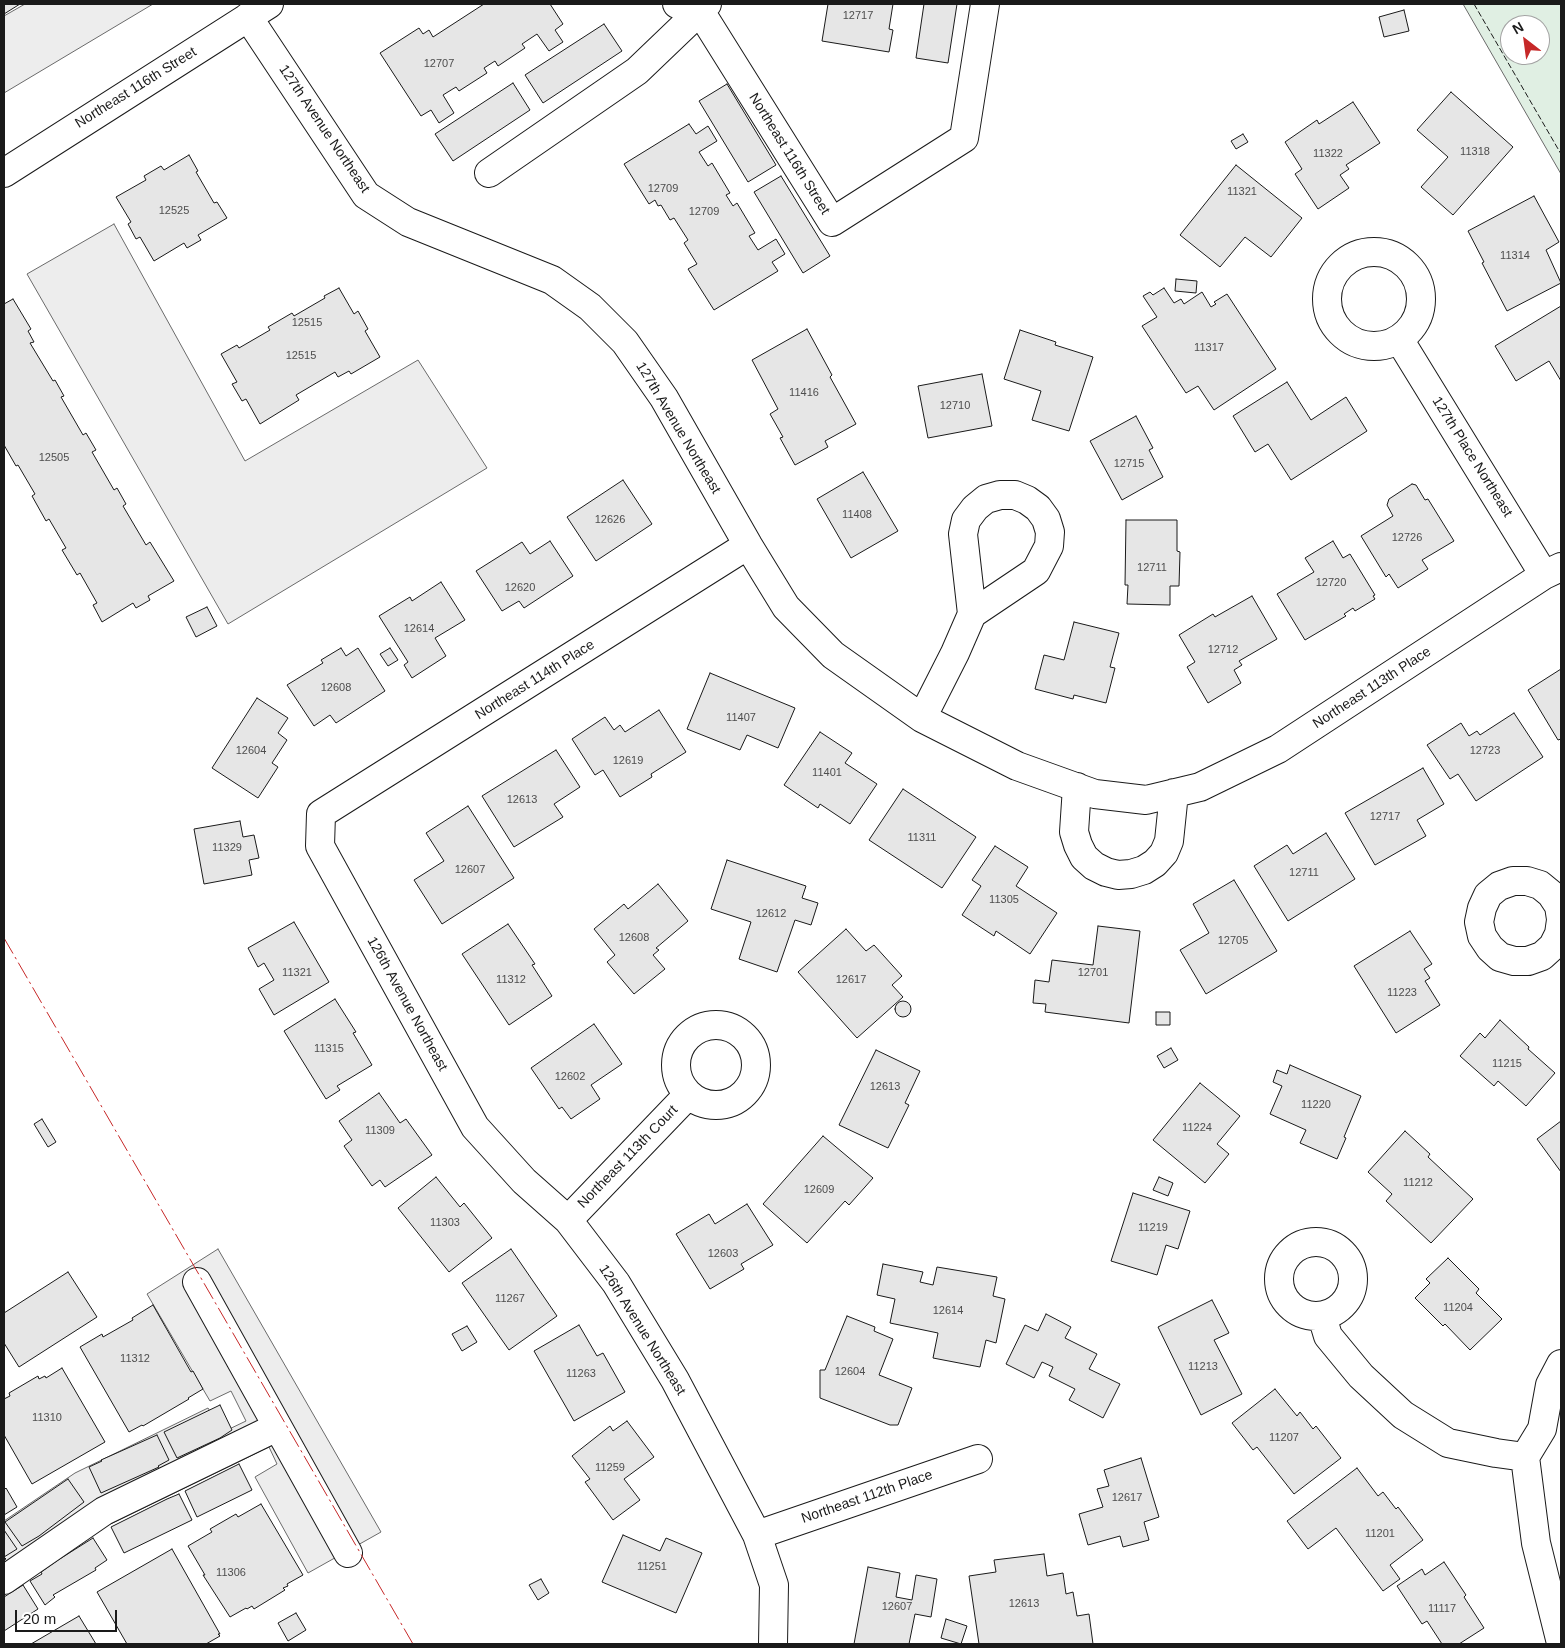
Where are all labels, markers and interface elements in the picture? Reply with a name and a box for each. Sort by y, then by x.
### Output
house number: 12717 [843,9,873,23]
north arrow [1500,15,1550,65]
text: N [1510,18,1526,37]
street label: Northeast 116th Street [72,44,200,132]
house number: 12707 [424,57,454,71]
street label: 127th Avenue Northeast [275,62,373,196]
street label: Northeast 116th Street [745,90,833,218]
house number: 11318 [1460,145,1490,159]
house number: 11322 [1313,147,1343,161]
house number: 12709 [648,182,678,196]
house number: 11321 [1227,185,1257,199]
house number: 12525 [159,204,189,218]
house number: 12709 [689,205,719,219]
house number: 11314 [1500,249,1530,263]
house number: 12515 [292,316,322,330]
house number: 11317 [1194,341,1224,355]
house number: 12515 [286,349,316,363]
street label: 127th Avenue Northeast [632,359,724,497]
house number: 11416 [789,386,819,400]
street label: 127th Place Northeast [1428,394,1516,520]
house number: 12710 [940,399,970,413]
house number: 12505 [39,451,69,465]
house number: 12715 [1114,457,1144,471]
house number: 11408 [842,508,872,522]
house number: 12626 [595,513,625,527]
house number: 12726 [1392,531,1422,545]
house number: 12711 [1137,561,1167,575]
house number: 12720 [1316,576,1346,590]
house number: 12620 [505,581,535,595]
house number: 12614 [404,622,434,636]
street label: Northeast 114th Place [472,636,598,724]
house number: 12712 [1208,643,1238,657]
street label: Northeast 113th Place [1310,644,1434,732]
house number: 12608 [321,681,351,695]
house number: 11407 [726,711,756,725]
house number: 12604 [236,744,266,758]
house number: 12723 [1470,744,1500,758]
house number: 12619 [613,754,643,768]
house number: 11401 [812,766,842,780]
house number: 12613 [507,793,537,807]
house number: 12717 [1370,810,1400,824]
house number: 11311 [908,831,936,845]
house number: 11329 [212,841,242,855]
house number: 12607 [455,863,485,877]
house number: 12711 [1289,866,1319,880]
house number: 11305 [989,893,1019,907]
house number: 12612 [756,907,786,921]
house number: 12608 [619,931,649,945]
street label: 126th Avenue Northeast [363,934,451,1074]
house number: 12705 [1218,934,1248,948]
house number: 11321 [282,966,312,980]
house number: 12701 [1078,966,1108,980]
house number: 11312 [496,973,526,987]
house number: 12617 [836,973,866,987]
house number: 11223 [1387,986,1417,1000]
house number: 11315 [314,1042,344,1056]
house number: 11215 [1492,1057,1522,1071]
house number: 12602 [555,1070,585,1084]
house number: 12613 [870,1080,900,1094]
house number: 11220 [1301,1098,1331,1112]
street label: Northeast 113th Court [574,1102,682,1212]
house number: 11224 [1182,1121,1212,1135]
house number: 11309 [365,1124,395,1138]
house number: 11212 [1403,1176,1433,1190]
house number: 12609 [804,1183,834,1197]
house number: 11303 [430,1216,460,1230]
house number: 11219 [1138,1221,1168,1235]
house number: 12603 [708,1247,738,1261]
street label: 126th Avenue Northeast [595,1262,689,1398]
house number: 11267 [495,1292,525,1306]
house number: 11204 [1443,1301,1473,1315]
house number: 12614 [933,1304,963,1318]
house number: 11312 [120,1352,150,1366]
house number: 11213 [1188,1360,1218,1374]
house number: 12604 [835,1365,865,1379]
house number: 11263 [566,1367,596,1381]
house number: 11310 [32,1411,62,1425]
house number: 11207 [1269,1431,1299,1445]
house number: 11259 [595,1461,625,1475]
street label: Northeast 112th Place [799,1467,935,1527]
house number: 12617 [1112,1491,1142,1505]
house number: 11201 [1365,1527,1395,1541]
house number: 11251 [637,1560,667,1574]
house number: 11306 [216,1566,246,1580]
house number: 12613 [1009,1597,1039,1611]
scale bar [18,1600,120,1632]
house number: 12607 [882,1600,912,1614]
house number: 11117 [1428,1602,1456,1616]
text: 20 m [23,1610,56,1627]

